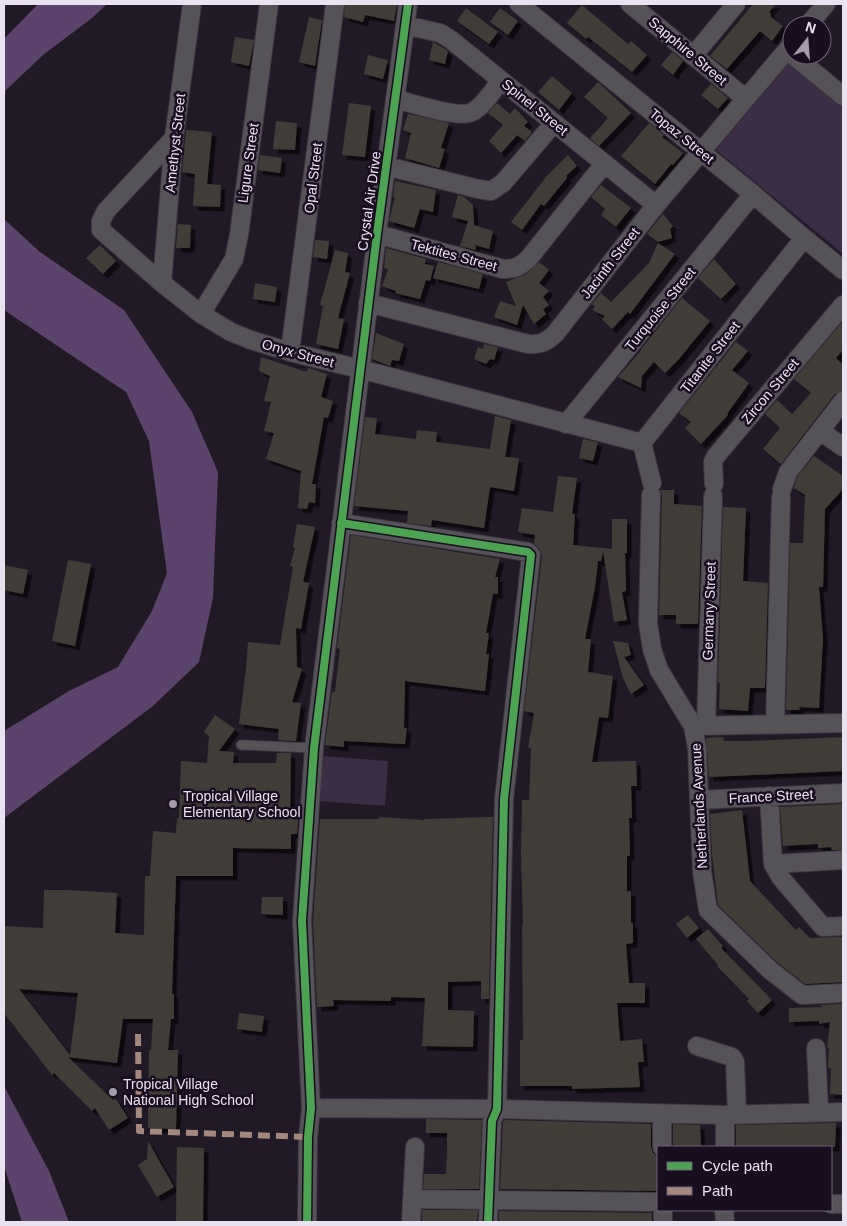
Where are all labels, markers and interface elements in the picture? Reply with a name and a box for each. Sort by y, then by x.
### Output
street label: Sapphire Street [646,14,730,88]
north arrow [782,15,832,65]
text: N [804,18,818,37]
street label: Spinel Street [499,76,571,139]
street label: Amethyst Street [162,93,188,193]
street label: Topaz Street [646,105,718,167]
street label: Ligure Street [234,122,262,204]
street label: Opal Street [301,142,325,214]
street label: Crystal Air Drive [354,150,384,252]
street label: Jacinth Street [577,224,643,302]
street label: Tektites Street [409,236,499,274]
street label: Turquoise Street [621,264,699,354]
street label: Titanite Street [677,318,743,396]
street label: Onyx Street [260,336,336,370]
street label: Zircon Street [738,355,802,427]
street label: Germany Street [699,561,719,661]
street label: Netherlands Avenue [688,743,710,869]
street label: France Street [728,786,814,806]
place label: Tropical Village Elementary School [183,788,301,820]
marker: Tropical Village Elementary School [167,798,179,810]
place label: Tropical Village National High School [123,1076,254,1108]
marker: Tropical Village National High School [107,1086,119,1098]
legend [657,1146,832,1211]
text: Cycle path [702,1157,773,1174]
text: Path [702,1182,733,1199]

